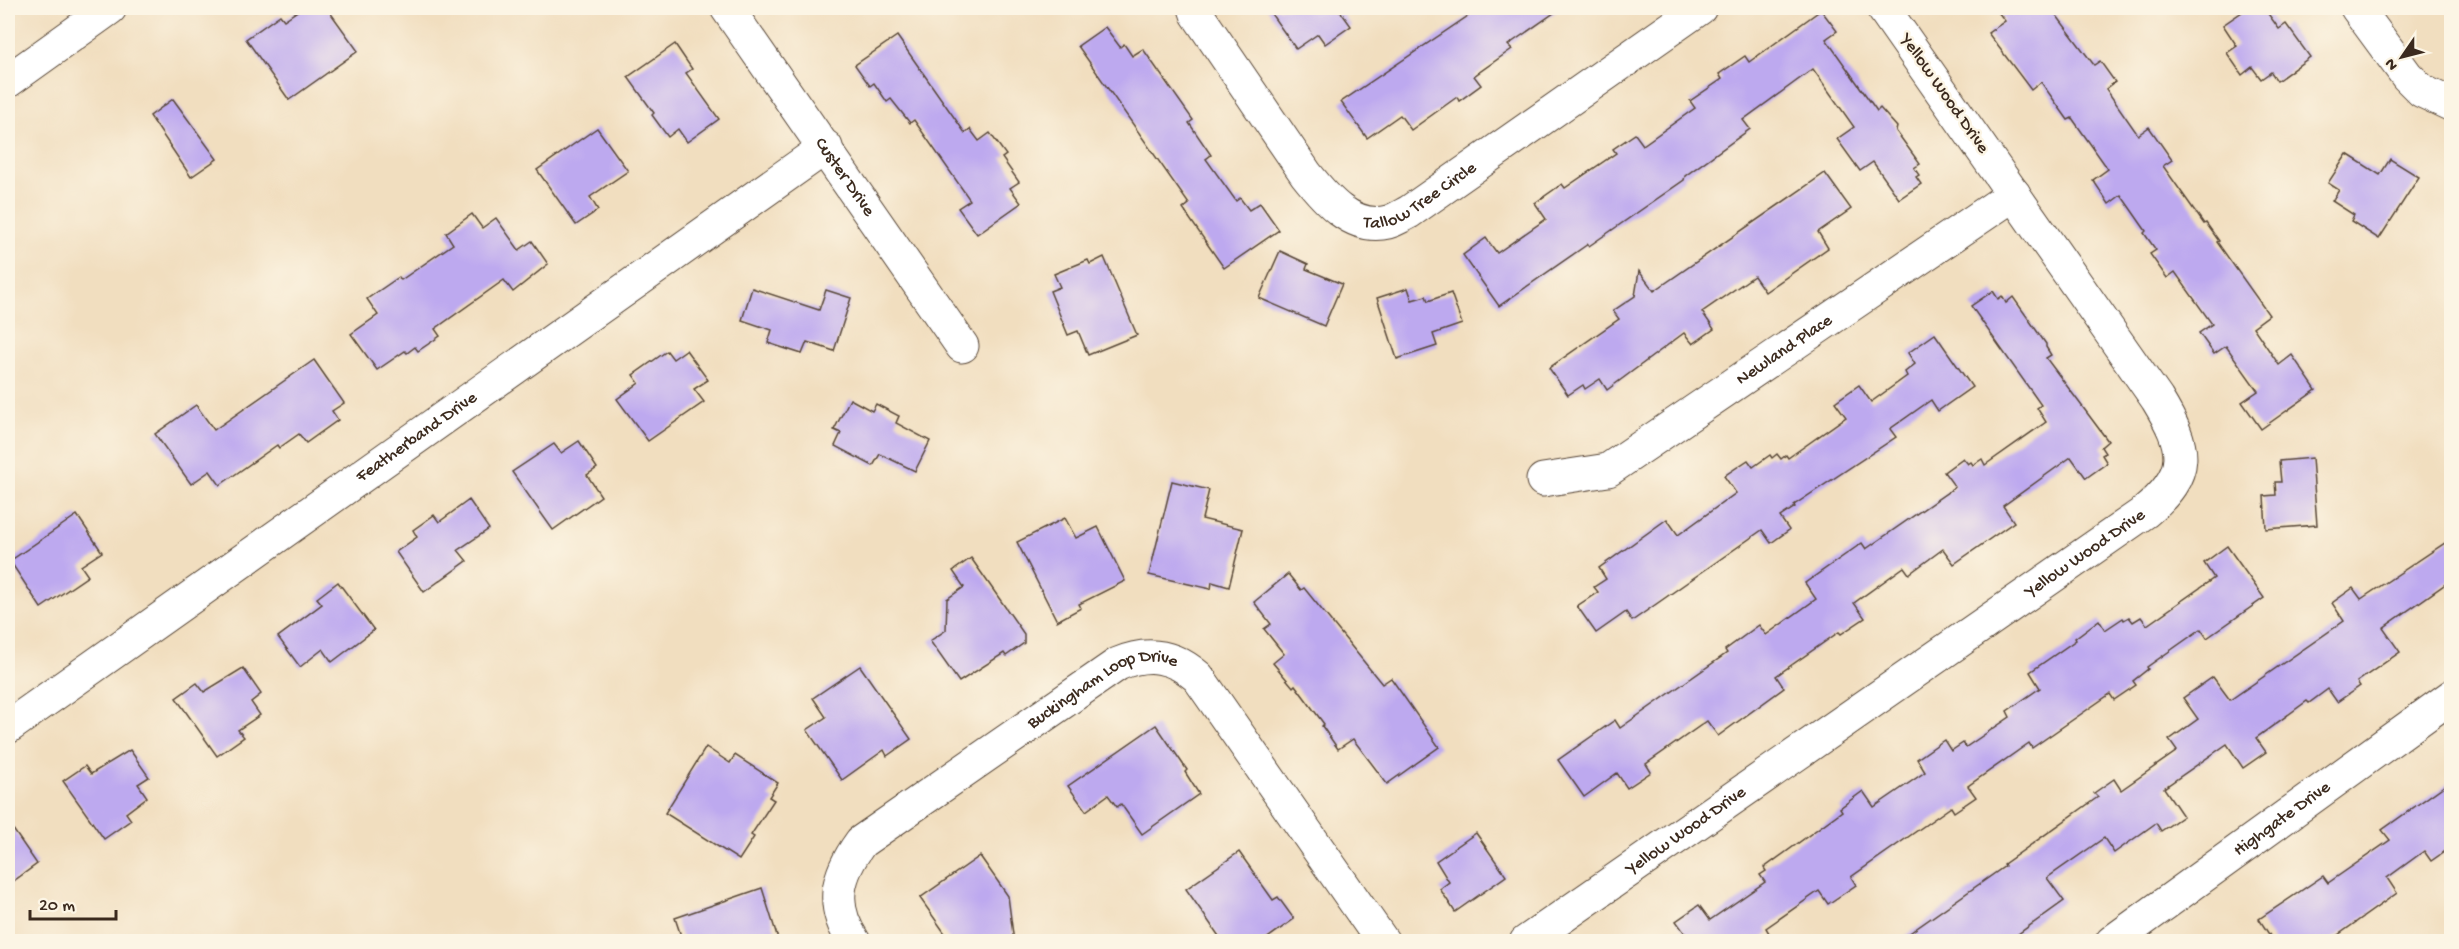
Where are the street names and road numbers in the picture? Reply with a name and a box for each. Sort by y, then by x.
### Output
street label: Yellow Wood Drive [1894,29,1993,158]
street label: Custer Drive [810,134,880,221]
street label: Tallow Tree Circle [1360,157,1481,234]
street label: Newland Place [1732,310,1837,390]
street label: Featherband Drive [351,387,482,488]
street label: Yellow Wood Drive [2020,504,2150,604]
street label: Buckingham Loop Drive [1023,646,1182,734]
street label: Highgate Drive [2230,776,2335,861]
street label: Yellow Wood Drive [1621,781,1751,881]

